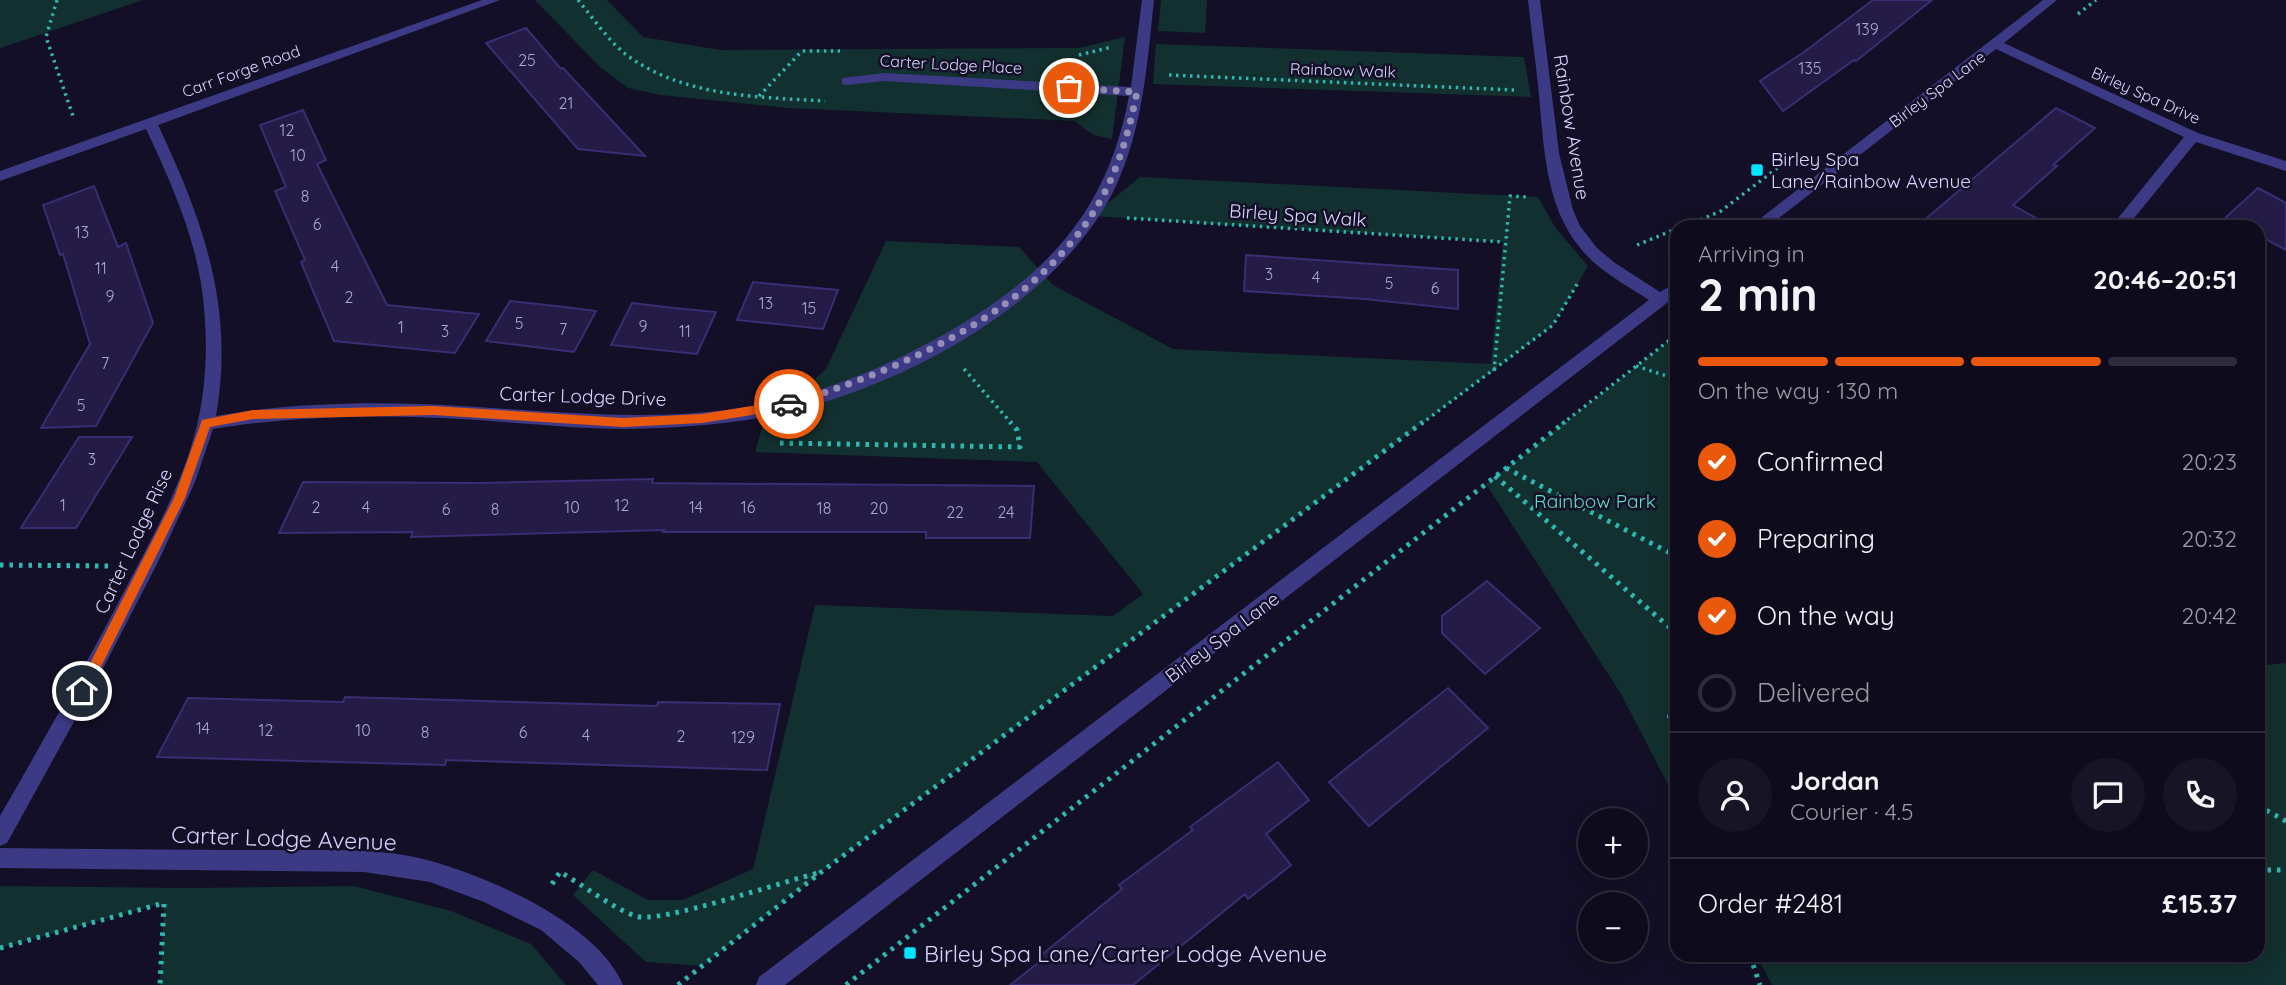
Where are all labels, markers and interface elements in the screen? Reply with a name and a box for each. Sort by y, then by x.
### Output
house number: 139 [1855,19,1879,39]
street label: Carr Forge Road [179,40,303,102]
street label: Birley Spa Lane [1885,46,1989,132]
house number: 25 [518,50,536,70]
street label: Carter Lodge Place [879,50,1023,78]
street label: Rainbow Avenue [1549,53,1595,201]
pin [1039,58,1099,118]
street label: Rainbow Walk [1290,58,1396,82]
house number: 135 [1798,58,1822,78]
street label: Birley Spa Drive [2088,62,2204,128]
icon: bag [1050,69,1088,107]
house number: 21 [559,93,573,113]
house number: 12 [280,120,295,140]
house number: 10 [290,145,306,165]
place label: Birley Spa Lane/Rainbow Avenue [1771,147,1971,193]
marker: Birley Spa Lane/Rainbow Avenue [1749,162,1765,178]
house number: 8 [301,186,309,206]
street label: Birley Spa Walk [1228,198,1368,232]
house number: 6 [313,214,322,234]
house number: 13 [75,222,89,242]
text: Arriving in [1698,239,1805,268]
house number: 4 [331,256,339,276]
house number: 11 [95,258,107,278]
text: 20:46–20:51 [2093,263,2237,296]
house number: 3 [1265,264,1273,284]
text: 2 min [1698,265,1818,323]
house number: 4 [1312,267,1320,287]
house number: 5 [1385,273,1393,293]
house number: 6 [1431,278,1440,298]
house number: 9 [106,286,115,306]
house number: 2 [345,287,354,307]
house number: 13 [759,293,773,313]
house number: 15 [802,298,816,318]
house number: 5 [515,313,523,333]
house number: 9 [639,316,648,336]
house number: 1 [398,317,404,337]
house number: 7 [559,319,567,339]
house number: 3 [441,321,449,341]
house number: 11 [679,321,691,341]
house number: 7 [101,353,109,373]
courier [754,369,824,439]
text: On the way · 130 m [1698,376,1898,405]
street label: Carter Lodge Drive [499,381,667,411]
icon: car [770,385,808,423]
house number: 5 [77,395,85,415]
icon: check [1698,443,1736,481]
text: Confirmed [1757,445,1884,478]
text: 20:23 [2181,447,2237,476]
house number: 3 [88,449,96,469]
street label: Carter Lodge Rise [89,464,177,618]
park label: Rainbow Park [1534,489,1656,513]
house number: 1 [60,495,66,515]
house number: 12 [615,495,630,515]
house number: 2 [312,497,321,517]
house number: 4 [362,497,370,517]
house number: 10 [564,497,580,517]
house number: 14 [689,497,703,517]
house number: 16 [741,497,756,517]
house number: 18 [817,498,831,518]
house number: 20 [870,498,888,518]
house number: 6 [442,499,451,519]
house number: 8 [491,499,499,519]
house number: 22 [946,502,964,522]
house number: 24 [997,502,1015,522]
icon: check [1698,520,1736,558]
text: Preparing [1757,522,1875,555]
text: 20:32 [2181,524,2237,553]
street label: Birley Spa Lane [1160,586,1284,688]
icon: check [1698,597,1736,635]
text: On the way [1757,599,1895,632]
text: 20:42 [2181,601,2237,630]
pin [52,661,112,721]
icon: home [63,672,101,710]
text: Delivered [1757,676,1870,709]
house number: 14 [196,718,210,738]
house number: 12 [259,720,274,740]
house number: 10 [355,720,371,740]
house number: 8 [421,722,429,742]
house number: 6 [519,722,528,742]
house number: 4 [582,725,590,745]
house number: 2 [677,726,686,746]
house number: 129 [731,727,755,747]
button: person [1698,758,1772,832]
button: chat [2071,758,2145,832]
button: phone [2163,758,2237,832]
text: Jordan [1790,764,1879,797]
text: Courier · 4.5 [1790,797,1914,826]
map controls [1578,808,1648,962]
button: + [1578,808,1648,878]
street label: Carter Lodge Avenue [171,820,397,856]
text: Order #2481 [1698,887,1843,920]
text: £15.37 [2162,887,2237,920]
button: − [1578,892,1648,962]
place label: Birley Spa Lane/Carter Lodge Avenue [924,939,1327,968]
marker: Birley Spa Lane/Carter Lodge Avenue [902,945,918,961]

